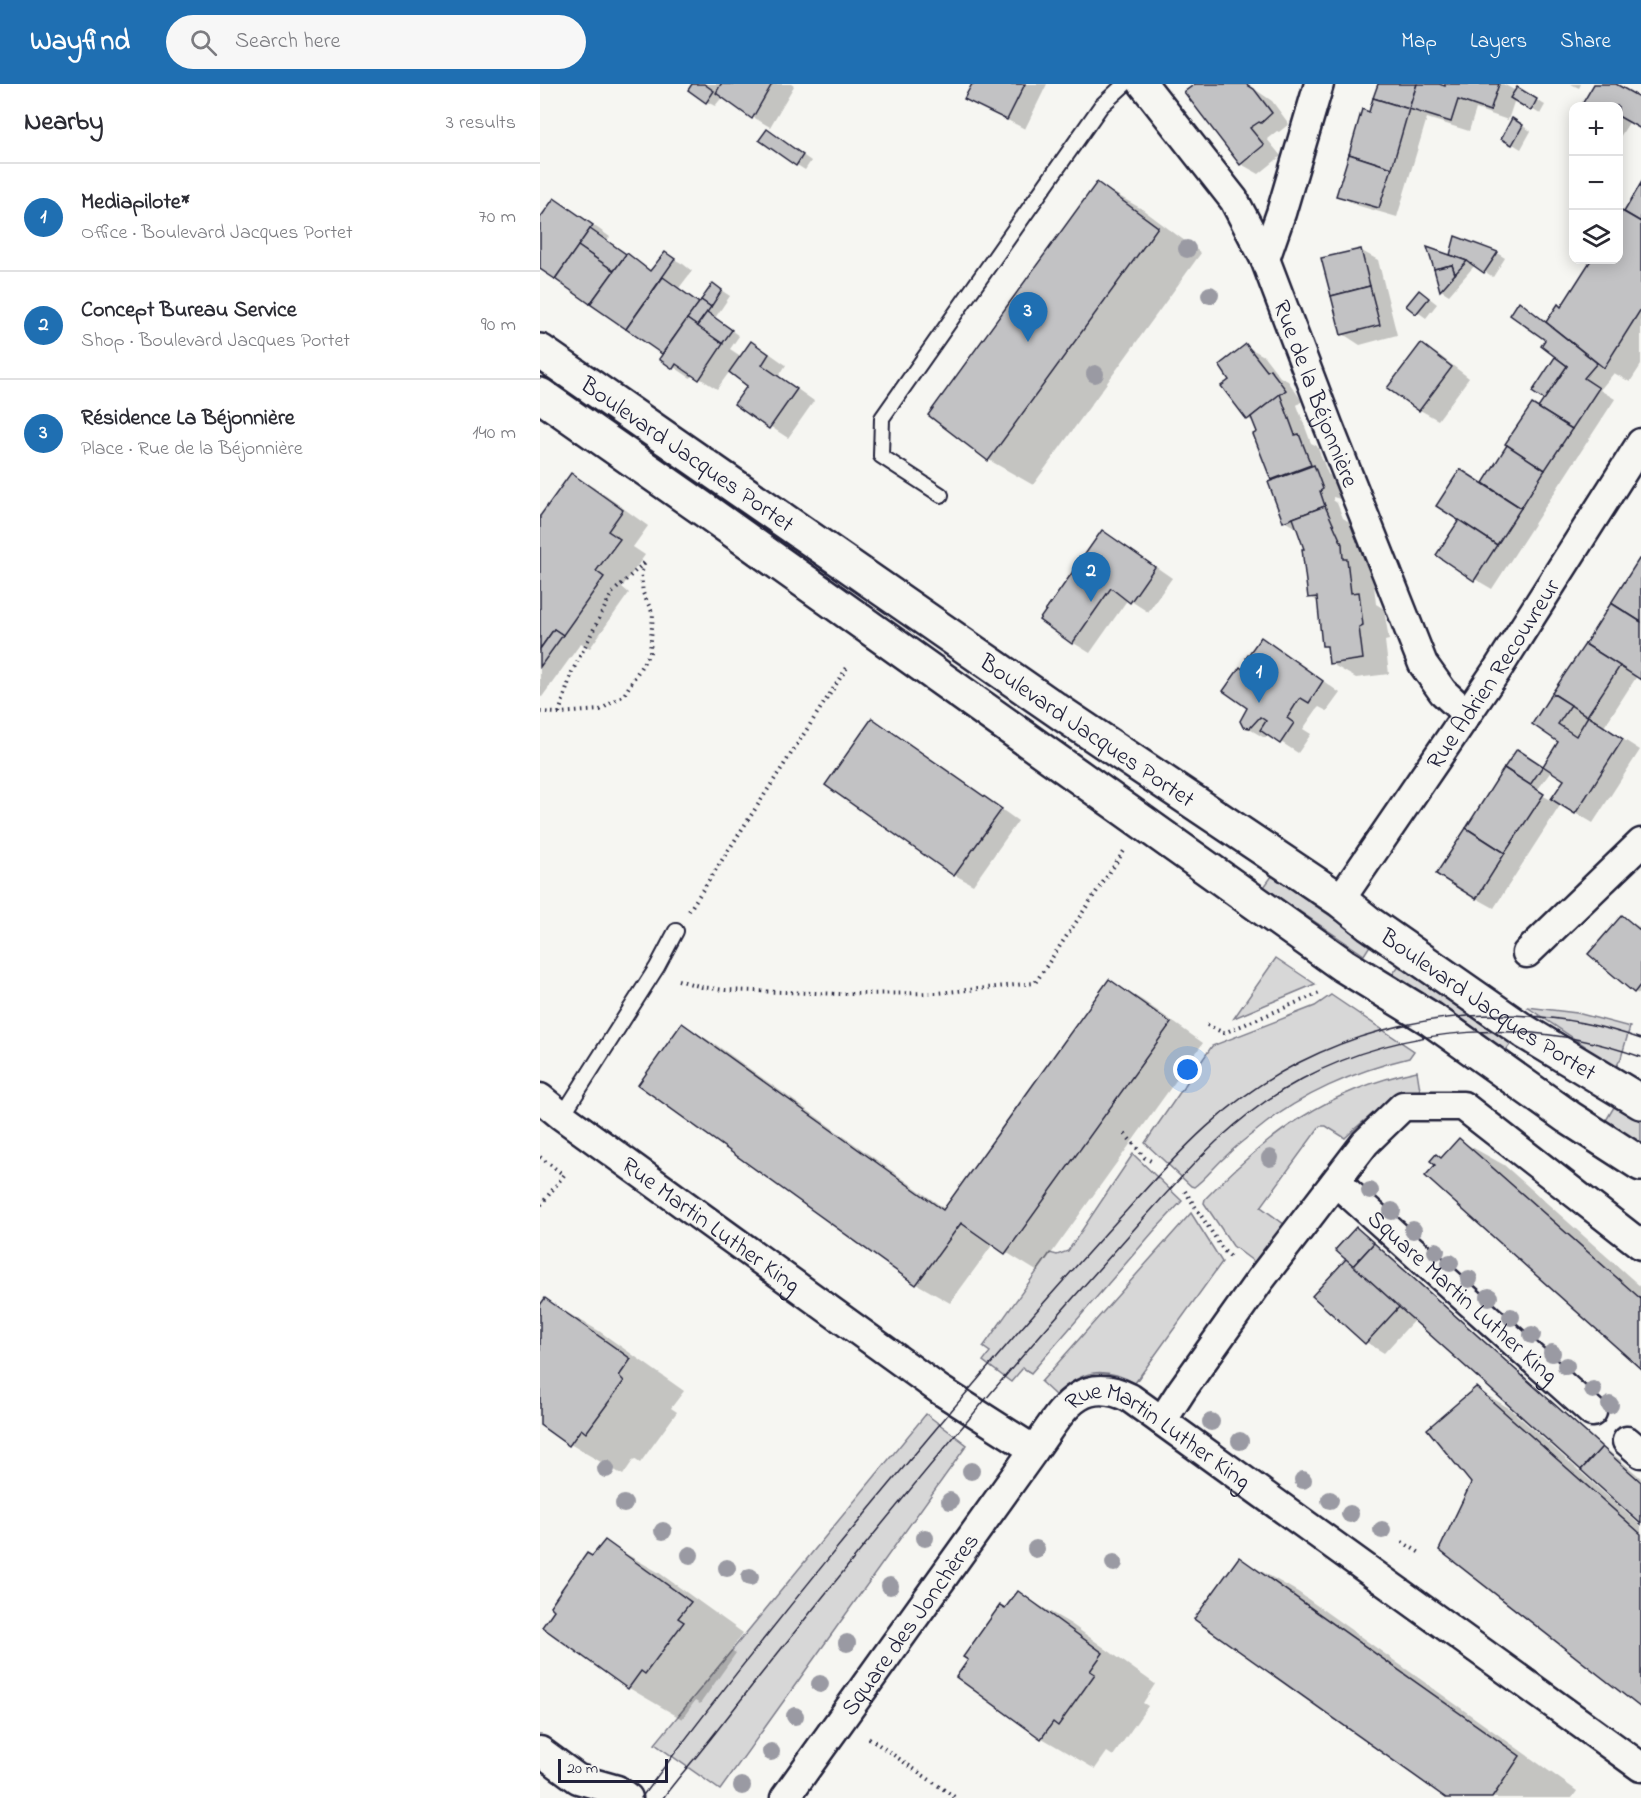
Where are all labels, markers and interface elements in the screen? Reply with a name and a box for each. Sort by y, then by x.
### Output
search box [166,15,586,69]
text: Wayfind [30,22,130,63]
icon: search [187,26,220,59]
text: Search here [235,26,340,58]
text: Map [1401,27,1437,57]
text: Layers [1470,27,1527,57]
text: Share [1560,27,1611,57]
map controls [1569,102,1623,264]
button: + [1569,102,1623,156]
text: Nearby [24,104,103,142]
text: 3 results [446,109,516,138]
button: − [1569,156,1623,210]
text: Mediapilote* [81,187,190,219]
text: 1 [40,203,47,232]
text: 70 m [479,203,516,232]
button: layers [1569,210,1623,264]
text: Office · Boulevard Jacques Portet [81,219,353,248]
pin: 3 [1008,292,1048,342]
text: Concept Bureau Service [81,295,297,327]
street label: Rue de la Béjonnière [1262,296,1366,493]
text: 2 [39,311,48,340]
text: 90 m [481,311,516,340]
text: Shop · Boulevard Jacques Portet [81,327,350,356]
street label: Boulevard Jacques Portet [571,368,801,542]
text: Résidence La Béjonnière [81,403,295,435]
text: 3 [39,419,48,448]
text: 140 m [472,419,516,448]
text: Place · Rue de la Béjonnière [81,435,303,464]
pin: 2 [1072,552,1110,602]
street label: Rue Adrien Recouvreur [1419,572,1571,777]
street label: Boulevard Jacques Portet [971,646,1201,818]
pin: 1 [1240,654,1278,703]
street label: Boulevard Jacques Portet [1371,921,1602,1091]
your location [1173,1055,1202,1084]
street label: Rue Martin Luther King [613,1149,807,1303]
street label: Square Martin Luther King [1358,1203,1565,1393]
street label: Rue Martin Luther King [1058,1375,1257,1500]
street label: Square des Jonchères [834,1527,989,1724]
scale bar [558,1756,668,1784]
text: 20 m [567,1757,598,1781]

